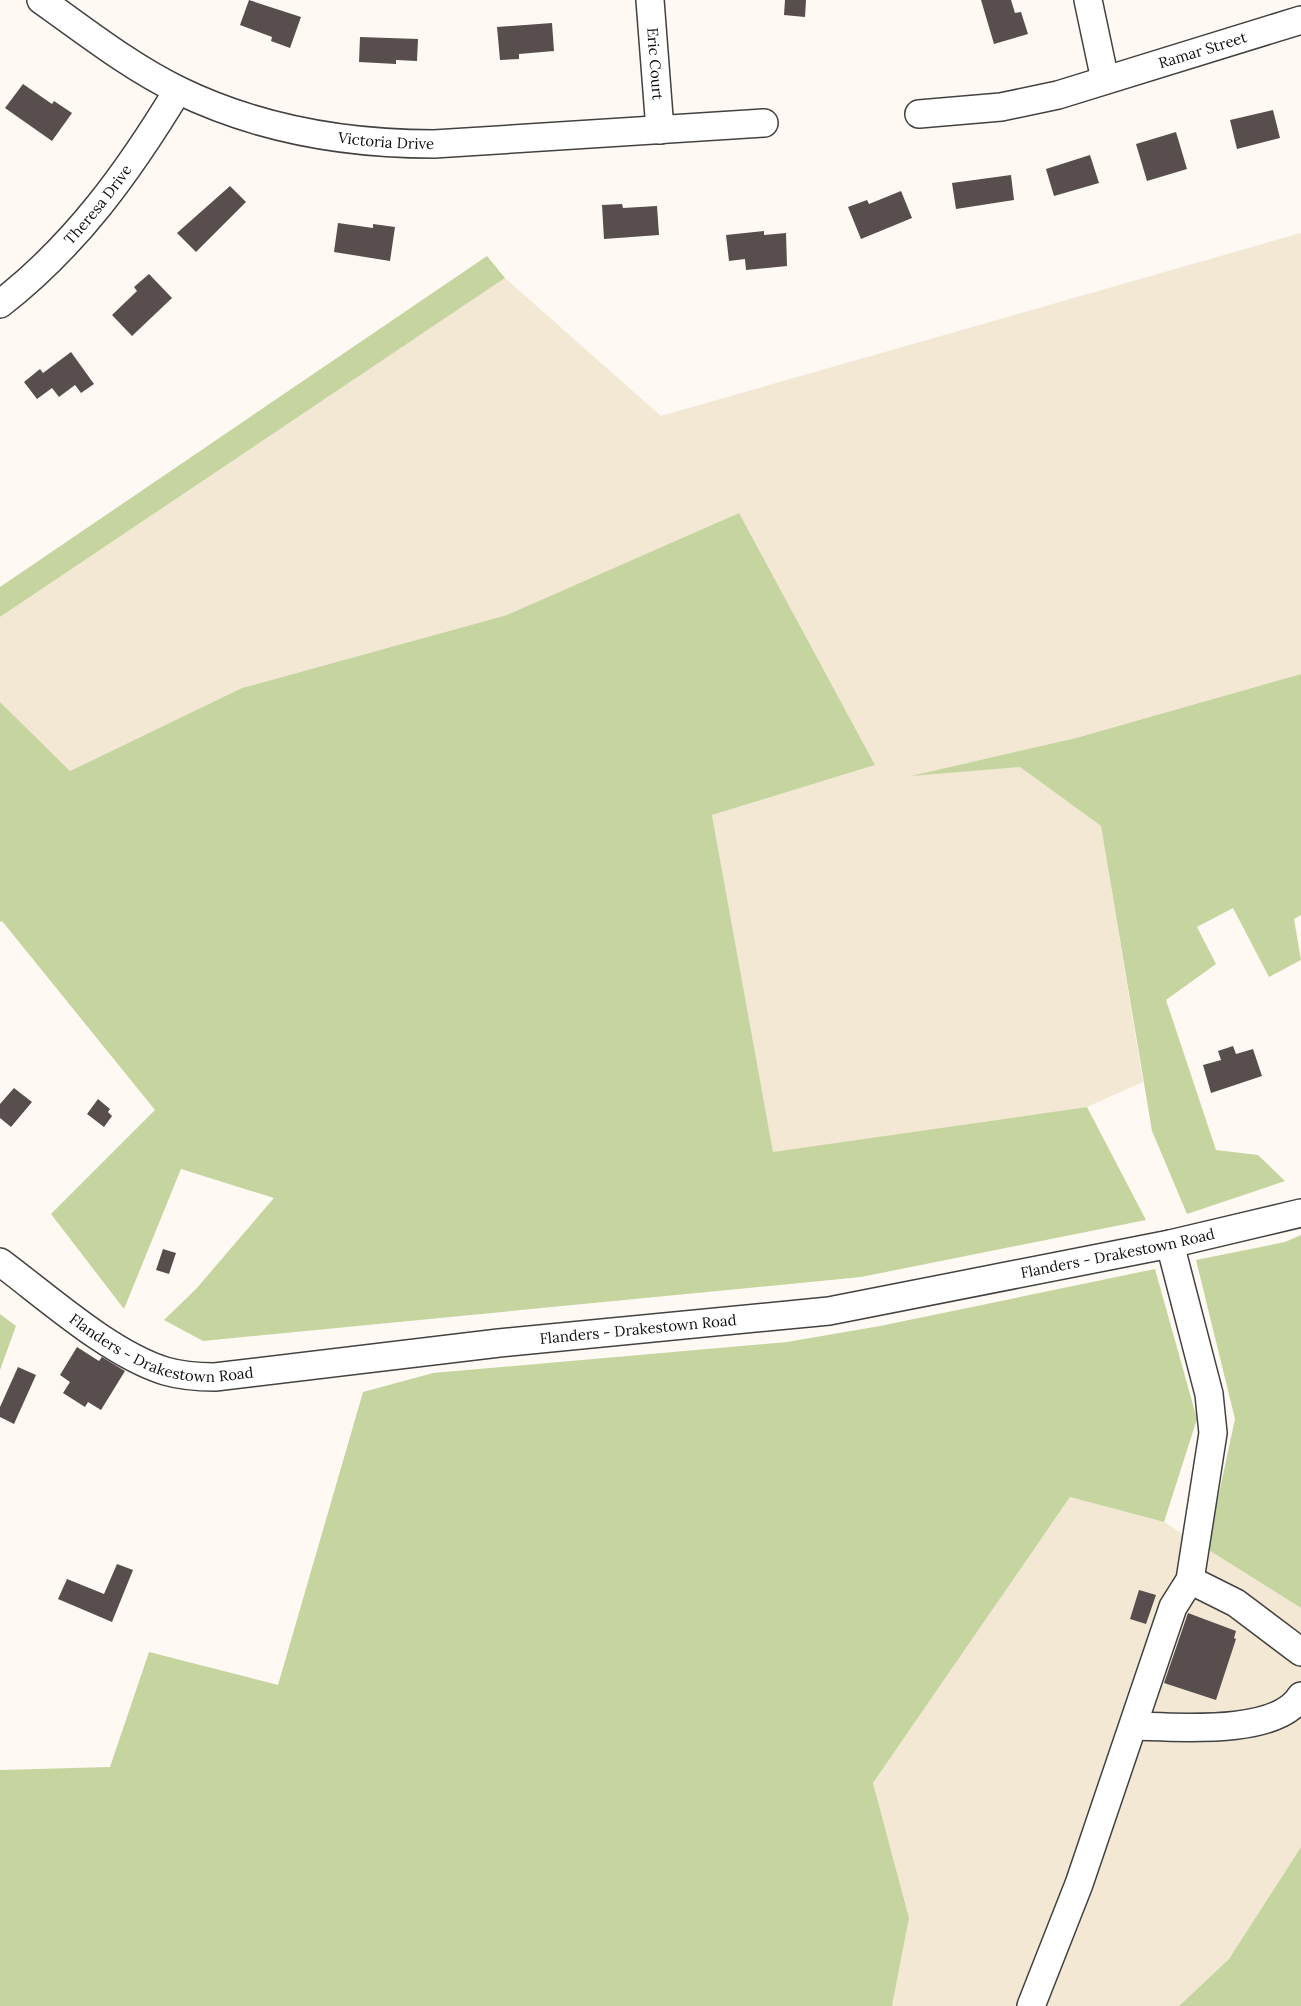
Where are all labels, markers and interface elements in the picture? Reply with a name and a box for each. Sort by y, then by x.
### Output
street label: Eric Court [643,27,668,101]
street label: Ramar Street [1156,27,1249,72]
street label: Victoria Drive [336,128,434,153]
street label: Theresa Drive [60,161,136,248]
street label: Flanders - Drakestown Road [1019,1224,1216,1282]
street label: Flanders - Drakestown Road [66,1309,254,1386]
street label: Flanders - Drakestown Road [539,1310,737,1348]

